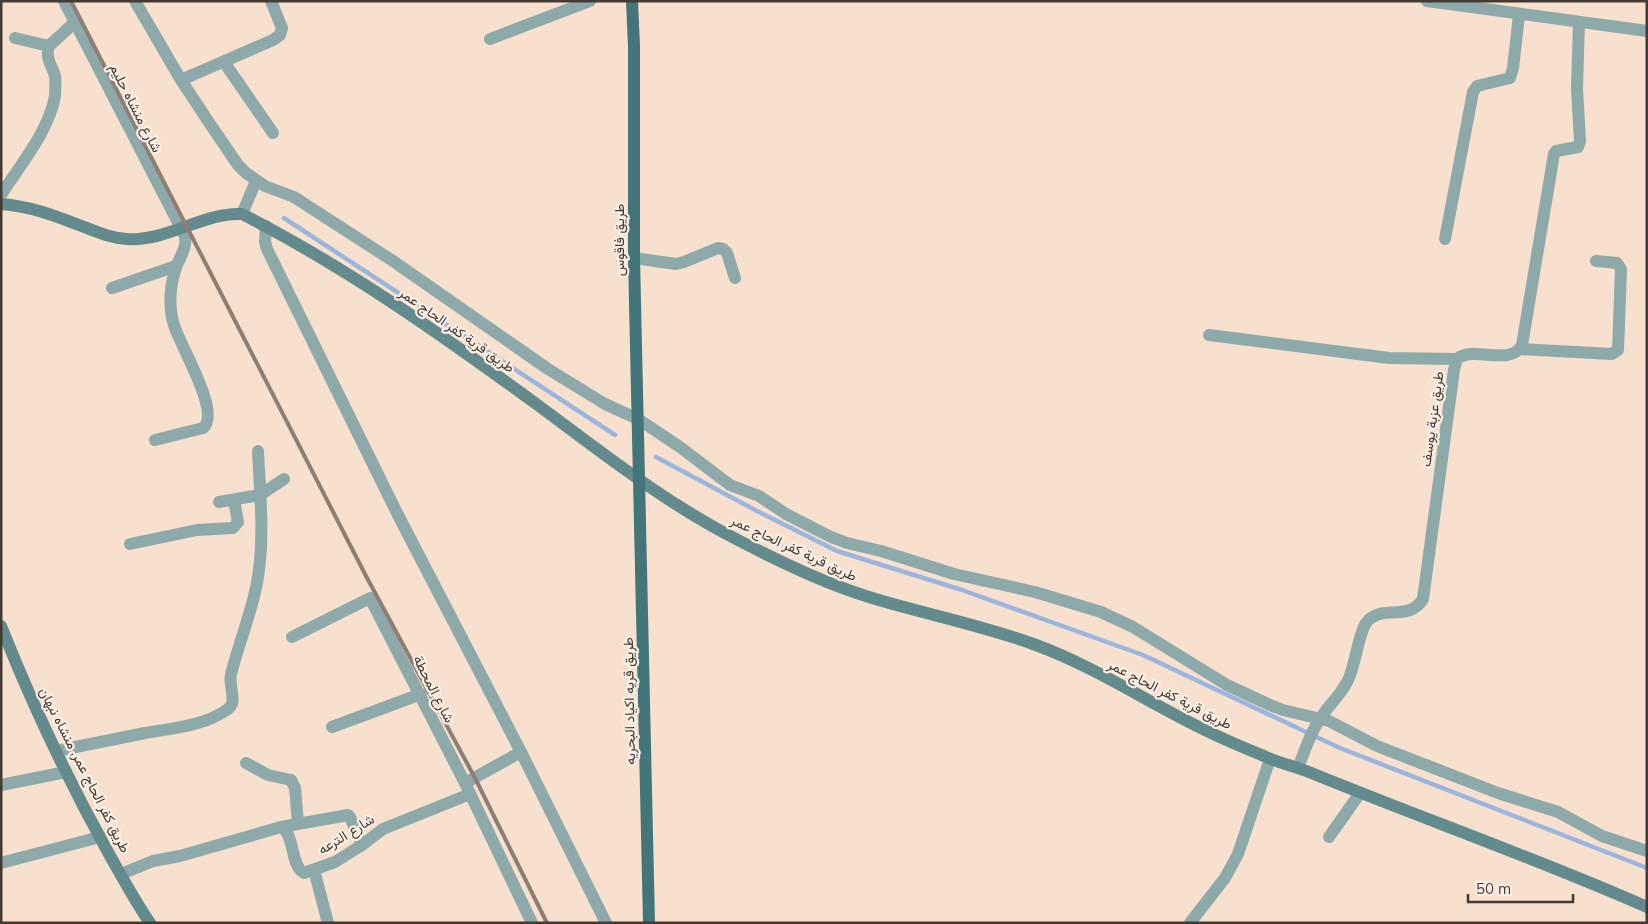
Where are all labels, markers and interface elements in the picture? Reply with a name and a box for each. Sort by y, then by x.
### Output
street label: شارع منشاه حليم [104,61,166,156]
street label: طريق فاقوس [610,204,628,276]
street label: طريق قرية كفر الحاج عمر [394,283,518,378]
street label: طريق عزبة يوسف [1416,370,1448,468]
street label: طريق قرية كفر الحاج عمر [726,510,860,587]
street label: طريق قريه اكياد البحريه [619,637,639,765]
street label: شارع المحطة [408,652,459,727]
street label: طريق قرية كفر الحاج عمر [1103,654,1235,735]
street label: طريق كفر الحاج عمر, منشاه نبهان [34,684,135,857]
street label: شارع الترعه [315,810,379,860]
scale bar [1468,872,1573,904]
text: 50 m [1476,879,1511,898]

